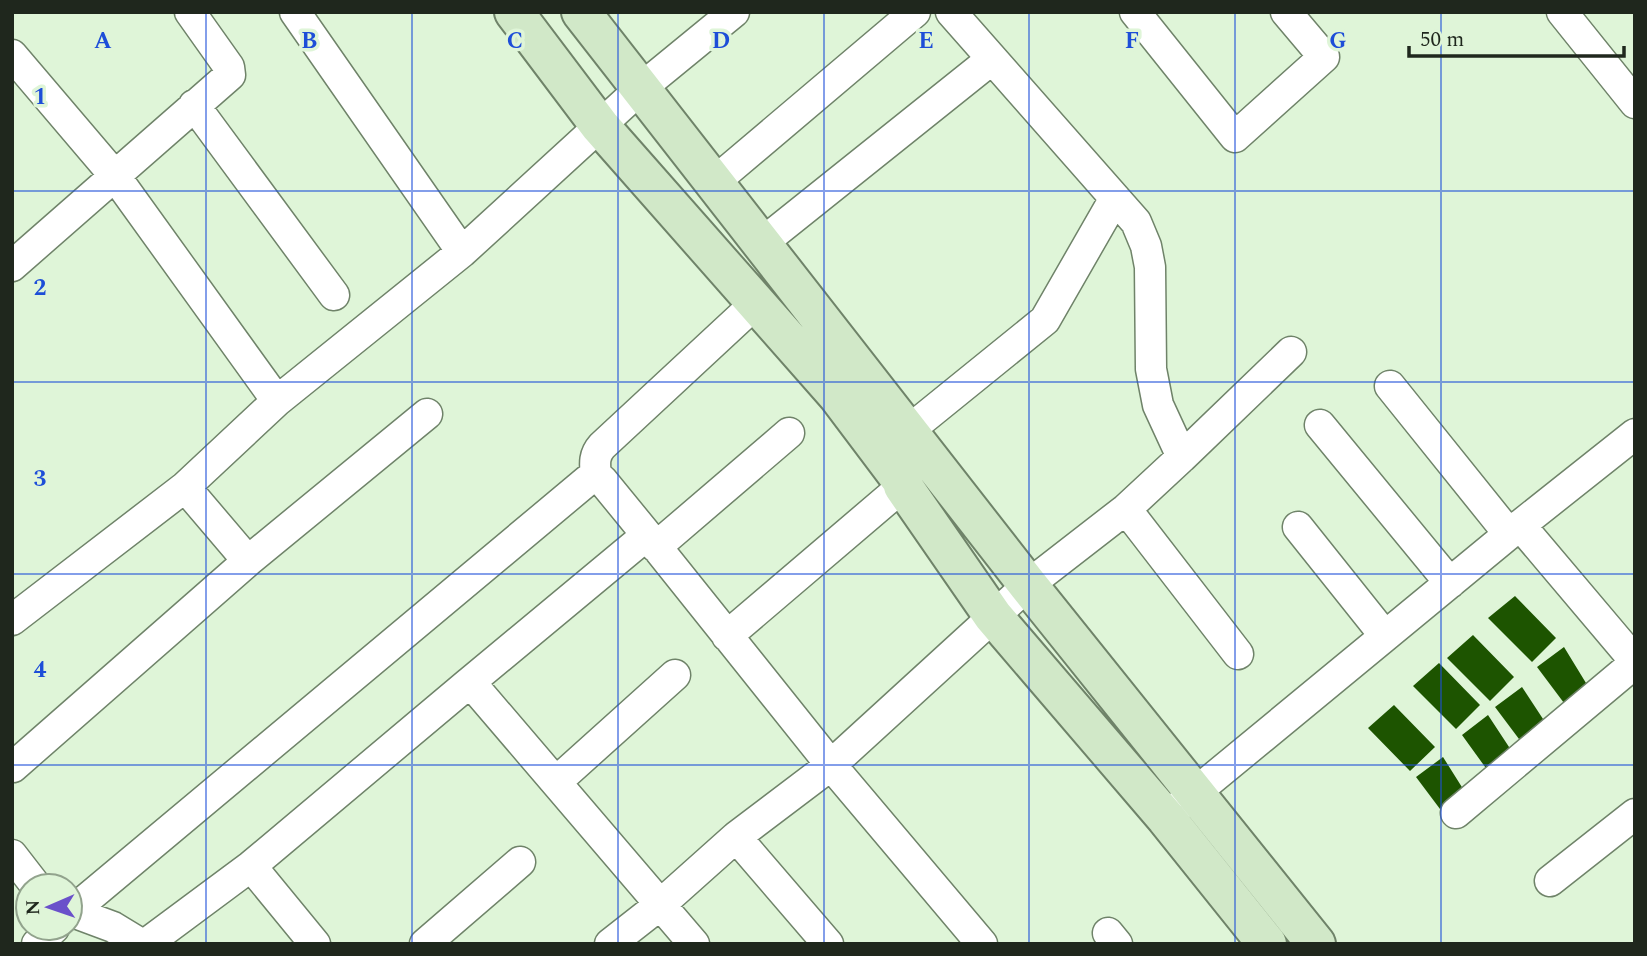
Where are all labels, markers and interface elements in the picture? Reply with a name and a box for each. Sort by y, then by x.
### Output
scale bar [1409,14,1624,58]
text: A [94,24,112,59]
text: B [301,24,317,59]
text: C [507,24,523,59]
text: D [712,24,730,59]
text: E [918,24,934,59]
text: F [1125,24,1139,59]
text: G [1329,24,1347,59]
text: 50 m [1420,24,1464,56]
text: 1 [34,80,46,115]
text: 2 [34,271,47,306]
text: 3 [34,462,47,497]
text: 4 [34,653,47,688]
north arrow [14,872,84,942]
text: N [19,899,48,916]

